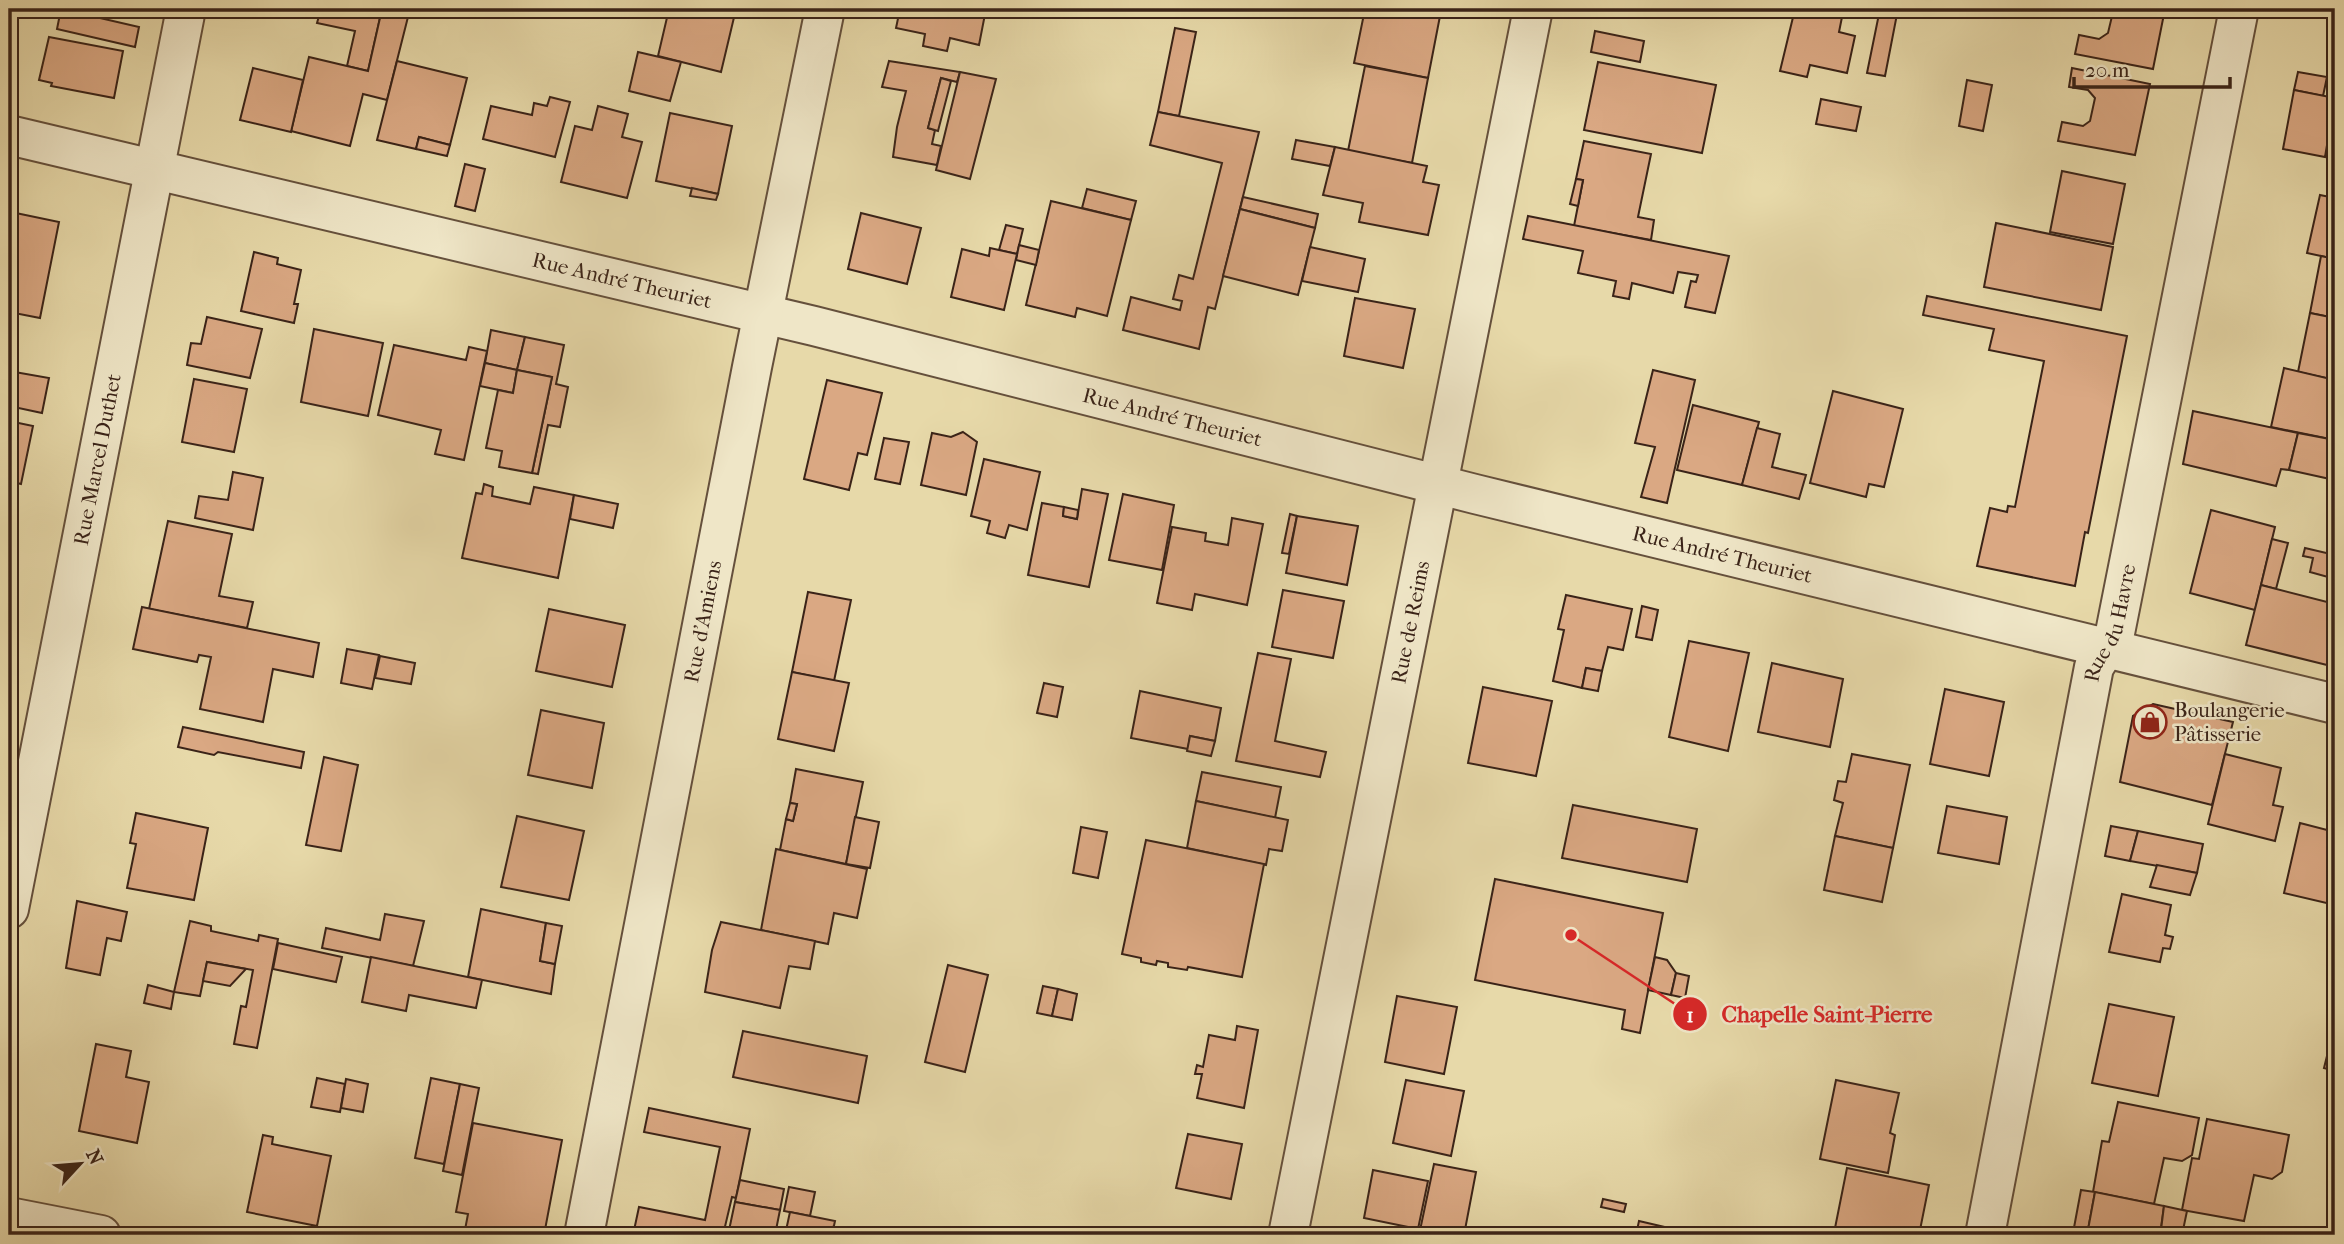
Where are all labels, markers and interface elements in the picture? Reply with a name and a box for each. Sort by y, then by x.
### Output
scale bar [2074,46,2230,90]
text: 20 m [2085,58,2130,82]
street label: Rue André Theuriet [530,248,715,313]
street label: Rue Marcel Duthet [69,371,126,547]
street label: Rue André Theuriet [1080,383,1265,451]
street label: Rue André Theuriet [1630,521,1815,588]
street label: Rue d'Amiens [679,558,726,685]
street label: Rue de Reims [1386,558,1435,686]
street label: Rue du Havre [2079,562,2140,684]
place label: Boulangerie Pâtisserie [2174,698,2285,746]
shop icon: Boulangerie Pâtisserie [2131,703,2169,741]
callout: Chapelle Saint-Pierre [1672,992,1946,1036]
text: Chapelle Saint-Pierre [1722,1001,1933,1028]
text: 1 [1686,1003,1694,1027]
north arrow [46,1128,116,1198]
text: N [81,1146,108,1169]

